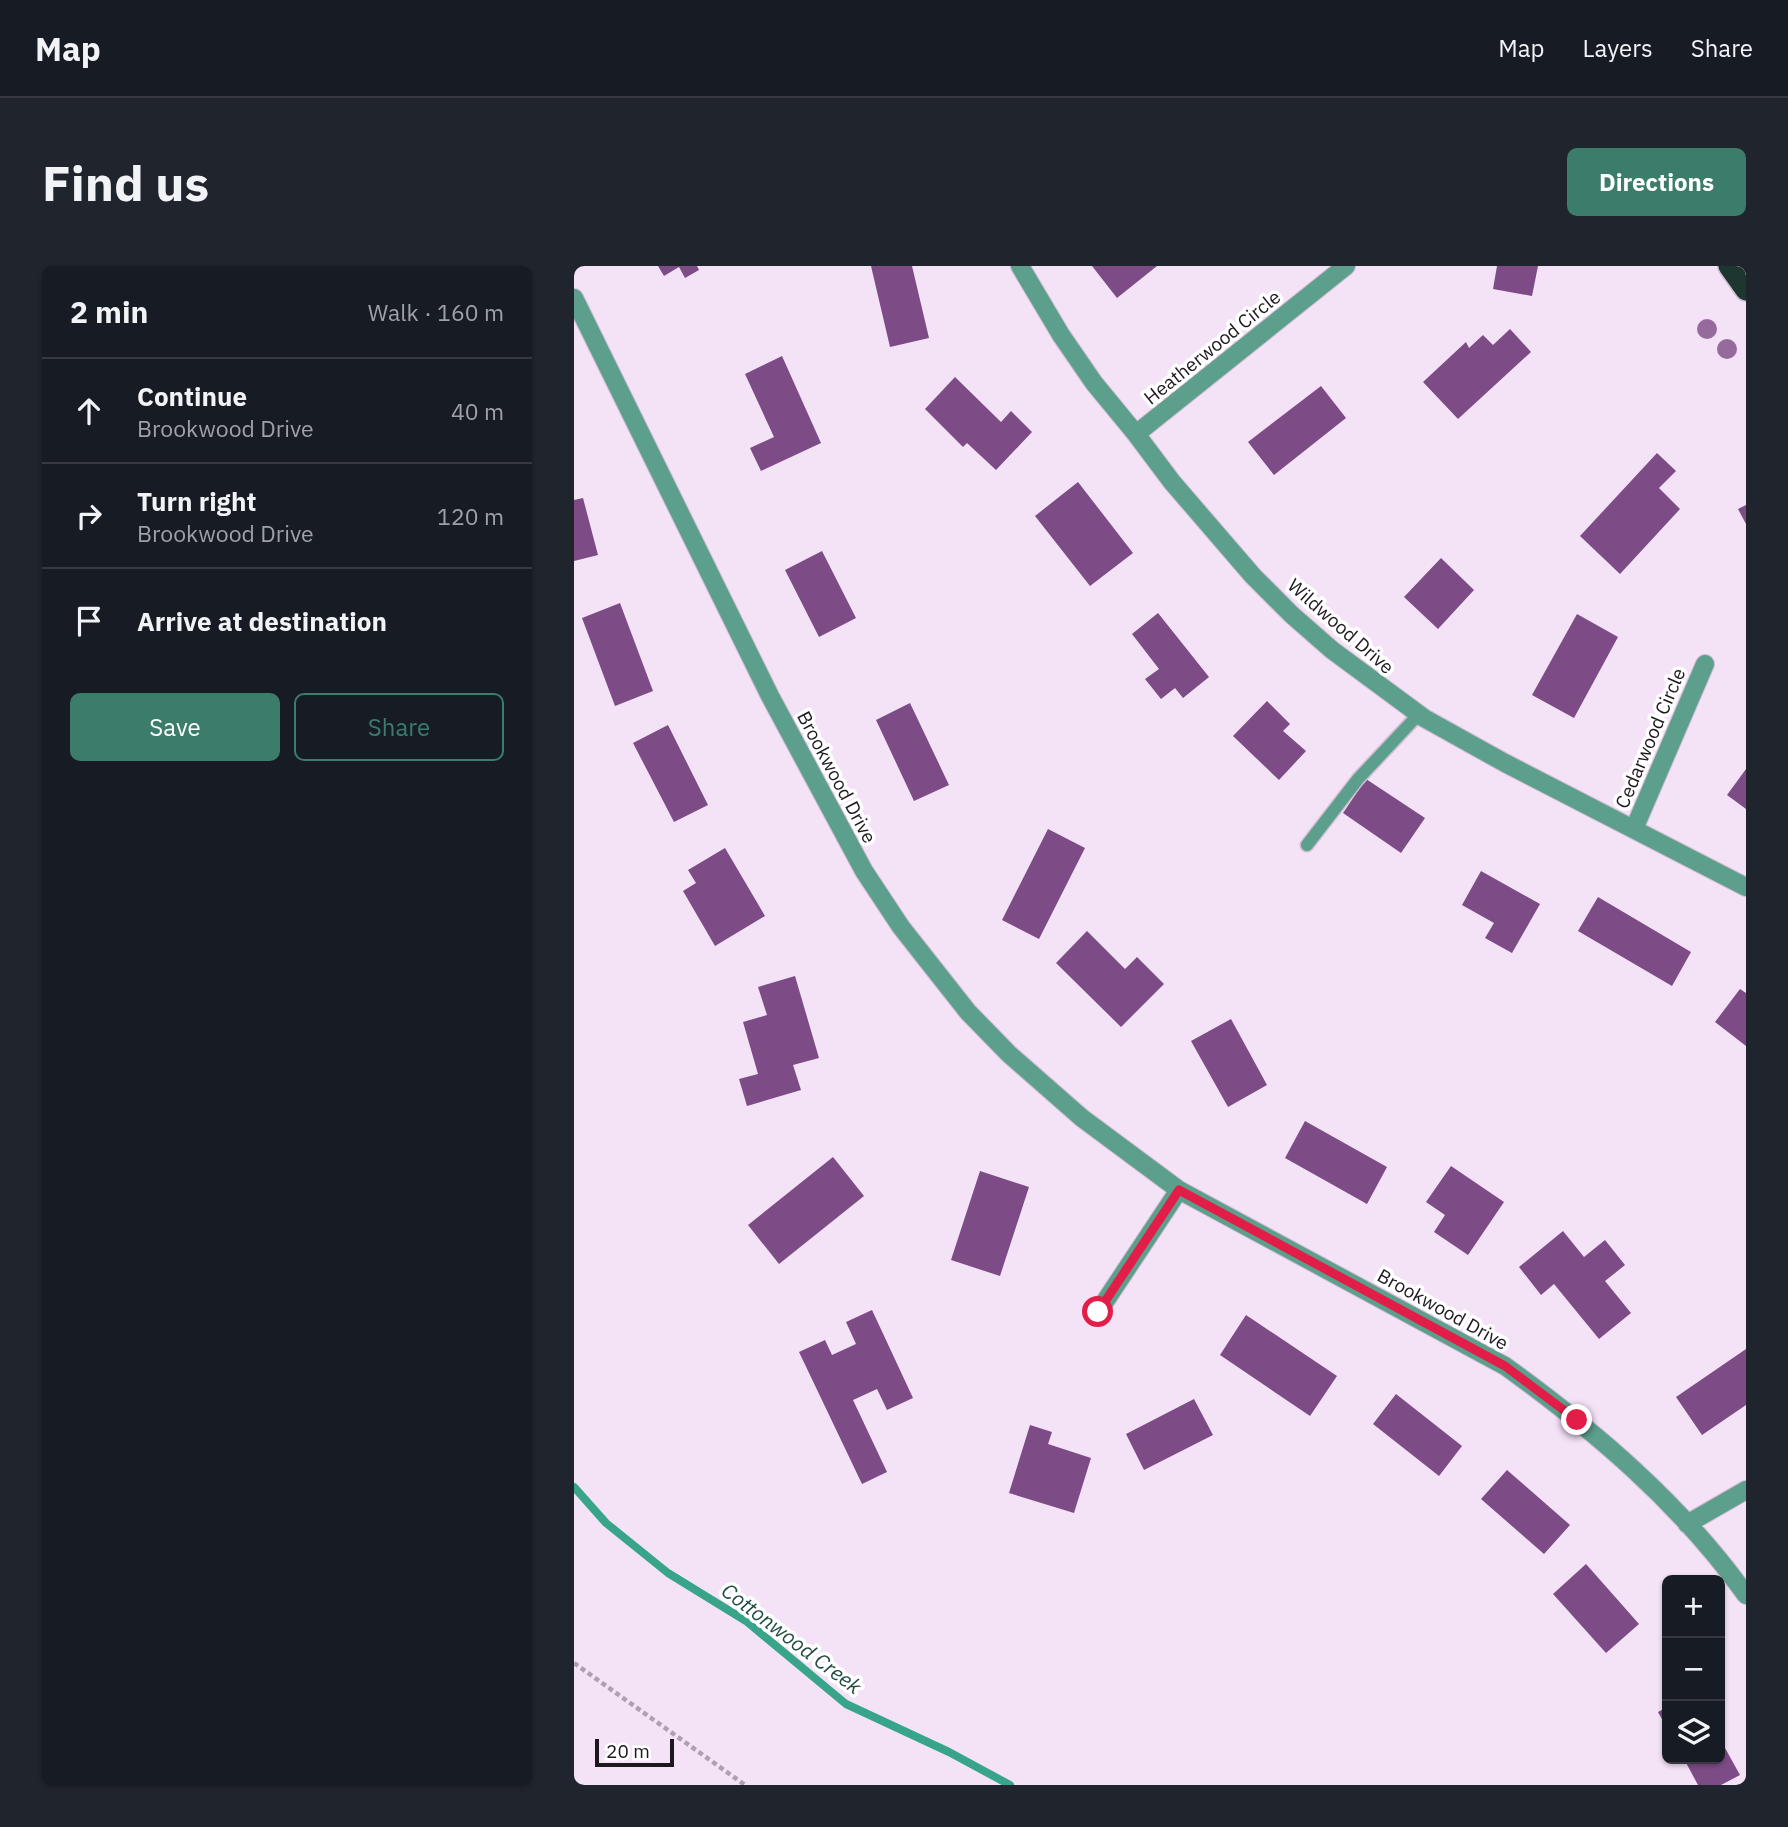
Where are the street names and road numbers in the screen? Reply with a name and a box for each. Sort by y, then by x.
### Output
street label: Heatherwood Circle [1139,285,1285,409]
street label: Wildwood Drive [1283,573,1399,679]
street label: Cedarwood Circle [1610,664,1690,812]
street label: Brookwood Drive [792,707,882,847]
street label: Brookwood Drive [1373,1263,1513,1355]

